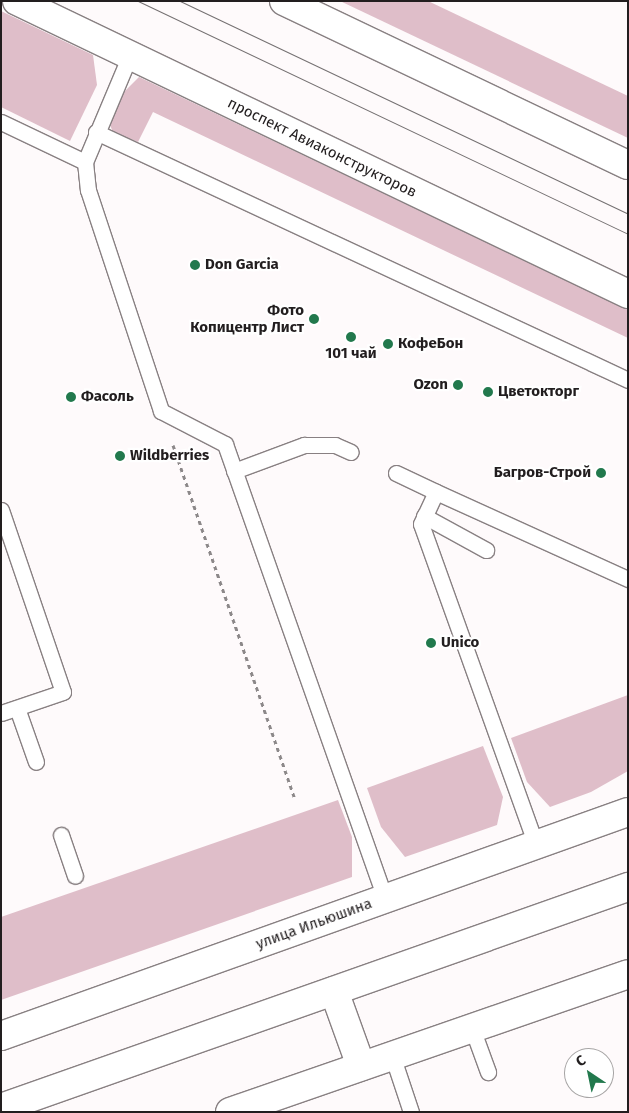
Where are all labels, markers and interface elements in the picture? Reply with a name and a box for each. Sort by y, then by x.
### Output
street label: проспект Авиаконструкторов [225,94,419,202]
place label: Don Garcia [205,256,279,274]
marker: Don Garcia [189,259,201,271]
place label: Фото Копицентр Лист [190,301,304,336]
marker: Фото Копицентр Лист [308,313,320,325]
marker: 101 чай [345,331,357,343]
place label: КофеБон [398,335,463,353]
marker: КофеБон [382,338,394,350]
place label: 101 чай [325,345,377,363]
place label: Ozon [414,376,448,394]
marker: Ozon [452,379,464,391]
place label: Цветокторг [498,383,579,401]
marker: Цветокторг [482,386,494,398]
place label: Фасоль [81,388,134,406]
marker: Фасоль [65,391,77,403]
place label: Wildberries [130,447,209,465]
marker: Wildberries [114,450,126,462]
place label: Багров-Строй [494,464,591,482]
marker: Багров-Строй [595,467,607,479]
place label: Unico [441,634,479,652]
marker: Unico [425,637,437,649]
street label: улица Ильюшина [254,895,374,953]
north arrow [564,1048,614,1098]
text: С [573,1052,589,1070]

